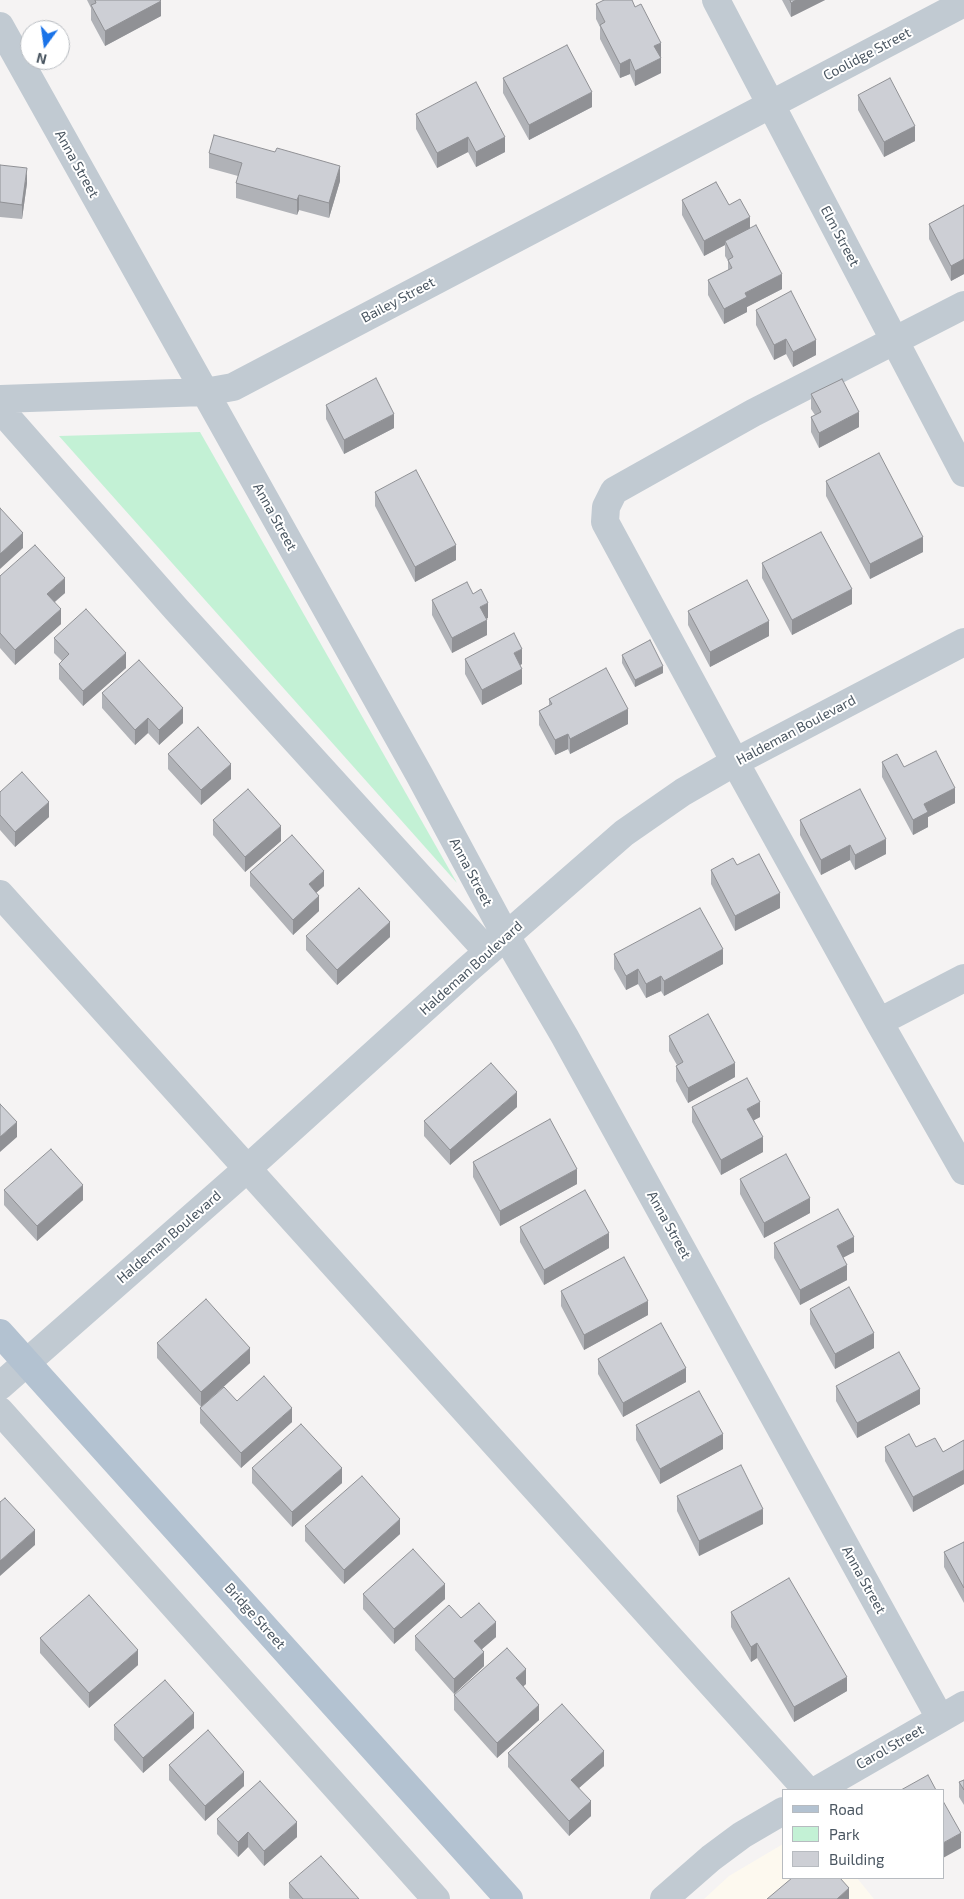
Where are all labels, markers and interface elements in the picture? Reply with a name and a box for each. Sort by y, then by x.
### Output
north arrow [20,20,70,70]
street label: Coolidge Street [820,24,914,84]
text: N [35,50,48,69]
street label: Anna Street [52,127,102,201]
street label: Elm Street [817,203,863,269]
street label: Bailey Street [358,274,438,326]
street label: Anna Street [250,480,300,554]
street label: Haldeman Boulevard [733,691,859,769]
street label: Anna Street [446,835,496,909]
street label: Haldeman Boulevard [416,917,526,1019]
street label: Haldeman Boulevard [113,1187,225,1287]
street label: Anna Street [644,1188,694,1262]
street label: Anna Street [839,1543,889,1617]
street label: Bridge Street [221,1580,289,1652]
street label: Carol Street [853,1721,927,1773]
legend [782,1789,944,1879]
text: Road [829,1800,864,1818]
text: Park [829,1825,860,1843]
text: Building [829,1850,884,1868]

